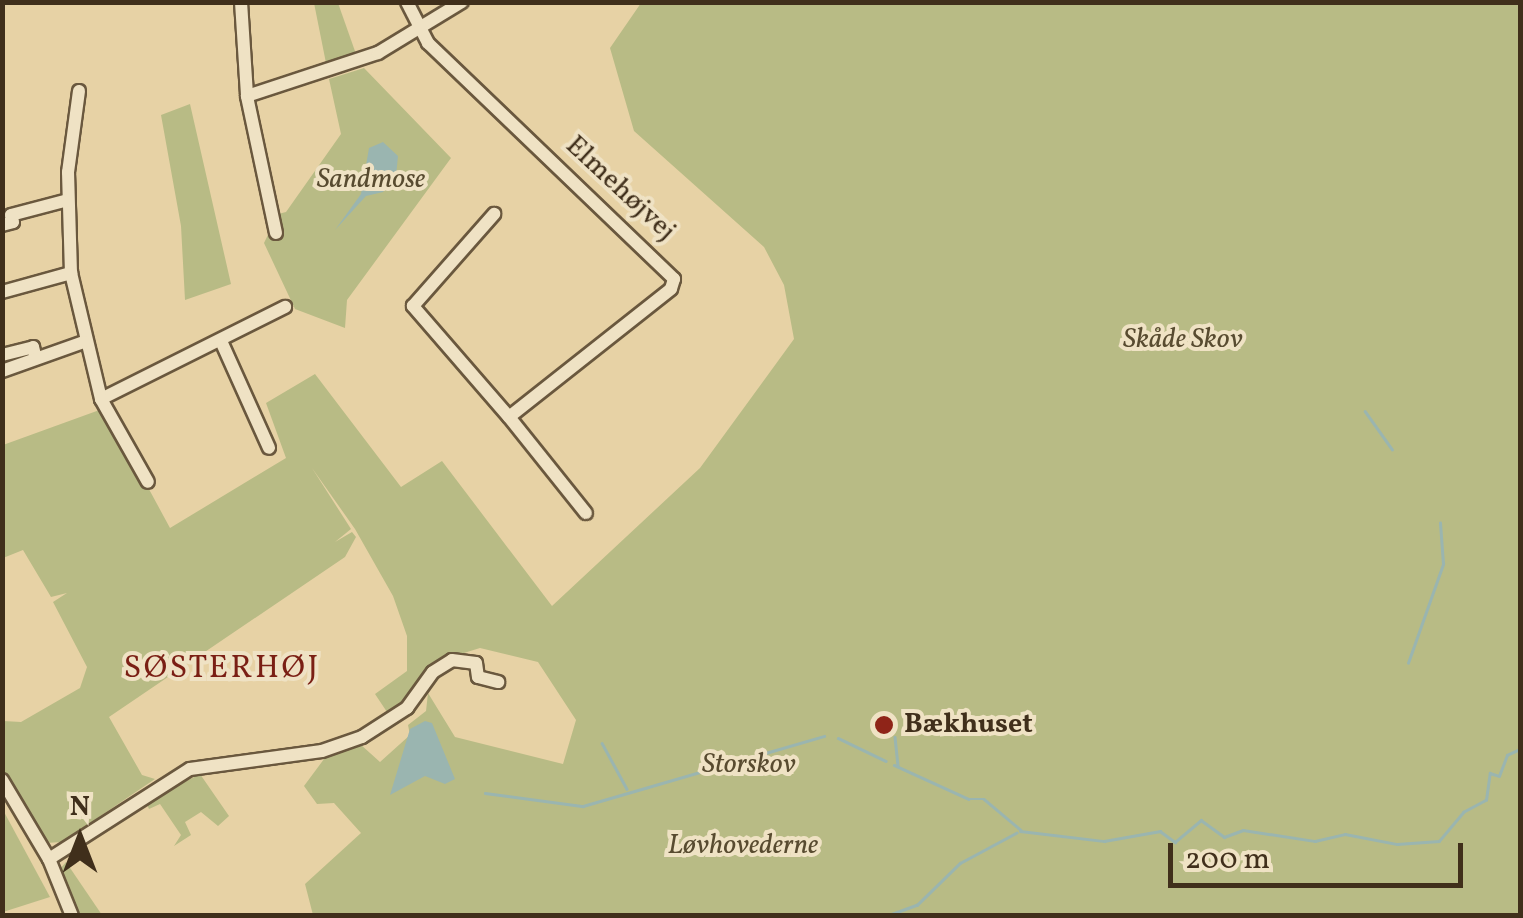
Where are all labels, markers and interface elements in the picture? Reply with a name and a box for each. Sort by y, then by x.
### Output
street label: Elmehøjvej [558,129,682,249]
park label: Sandmose [317,163,425,197]
park label: Skåde Skov [1123,323,1243,357]
district label: SØSTERHØJ [124,650,320,688]
place label: Bækhuset [904,708,1033,742]
marker: Bækhuset [873,714,895,736]
park label: Storskov [702,748,796,782]
north arrow [30,788,130,888]
text: N [70,788,90,827]
scale bar [1173,823,1468,885]
park label: Løvhovederne [668,829,818,863]
text: 200 m [1185,839,1270,881]

